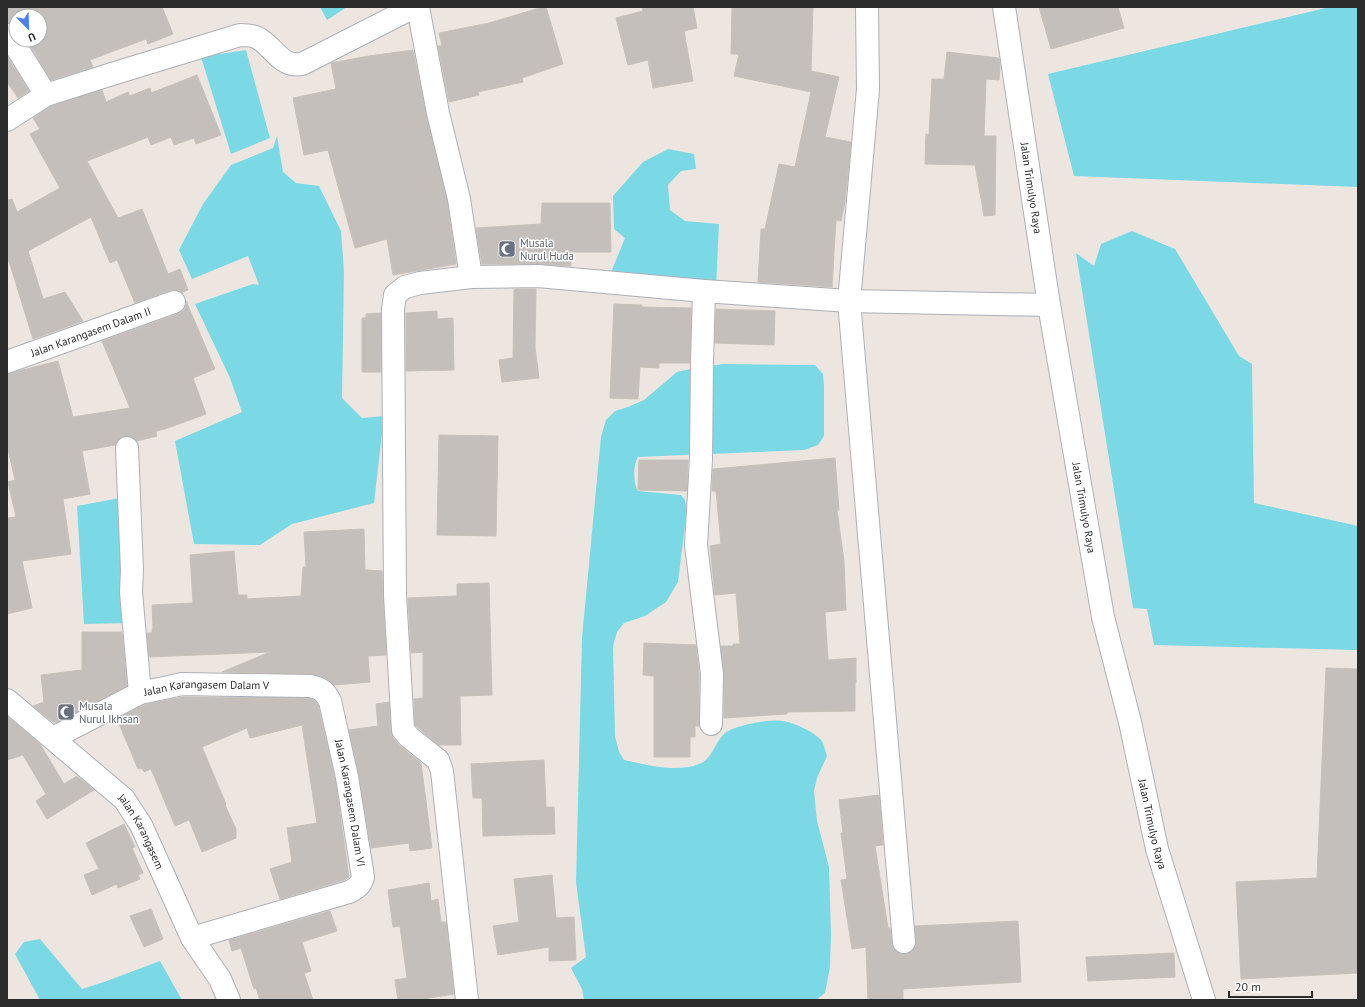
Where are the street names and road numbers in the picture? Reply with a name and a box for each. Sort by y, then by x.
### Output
street label: Jalan Trimulyo Raya [1017,140,1045,235]
street label: Jalan Karangasem Dalam II [28,304,153,360]
street label: Jalan Trimulyo Raya [1069,460,1099,554]
street label: Jalan Karangasem Dalam V [142,677,270,699]
street label: Jalan Karangasem Dalam VI [332,737,368,868]
street label: Jalan Trimulyo Raya [1135,777,1170,871]
street label: Jalan Karangasem [115,790,167,871]

